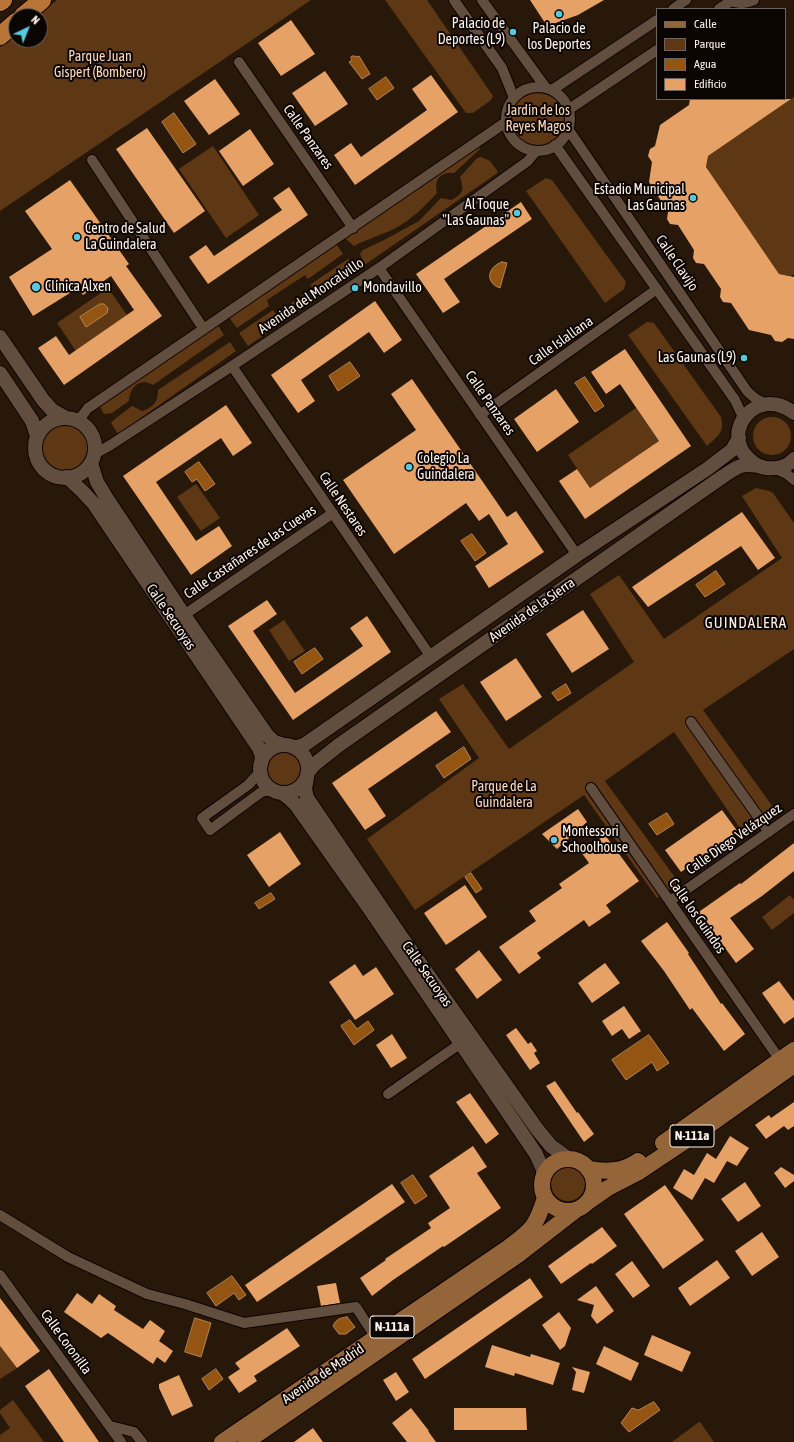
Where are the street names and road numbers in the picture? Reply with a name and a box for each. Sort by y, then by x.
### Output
street label: Calle Panzares [280,101,336,173]
street label: Calle Clavijo [652,232,702,294]
street label: Avenida del Moncalvillo [255,255,367,337]
street label: Calle Islallana [526,313,596,369]
street label: Calle Panzares [462,367,518,439]
street label: Calle Nestares [315,469,371,539]
street label: Calle Castañares de las Cuevas [181,502,319,602]
street label: Avenida de la Sierra [486,574,578,646]
street label: Calle Secuoyas [143,581,199,653]
street label: Calle Diego Velázquez [683,800,785,878]
street label: Calle los Guindos [665,875,729,957]
street label: Calle Secuoyas [398,938,456,1010]
road number: N-111a [670,1125,714,1147]
street label: Calle Coronilla [37,1306,95,1378]
road number: N-111a [370,1316,414,1338]
street label: Avenida de Madrid [279,1340,367,1408]

